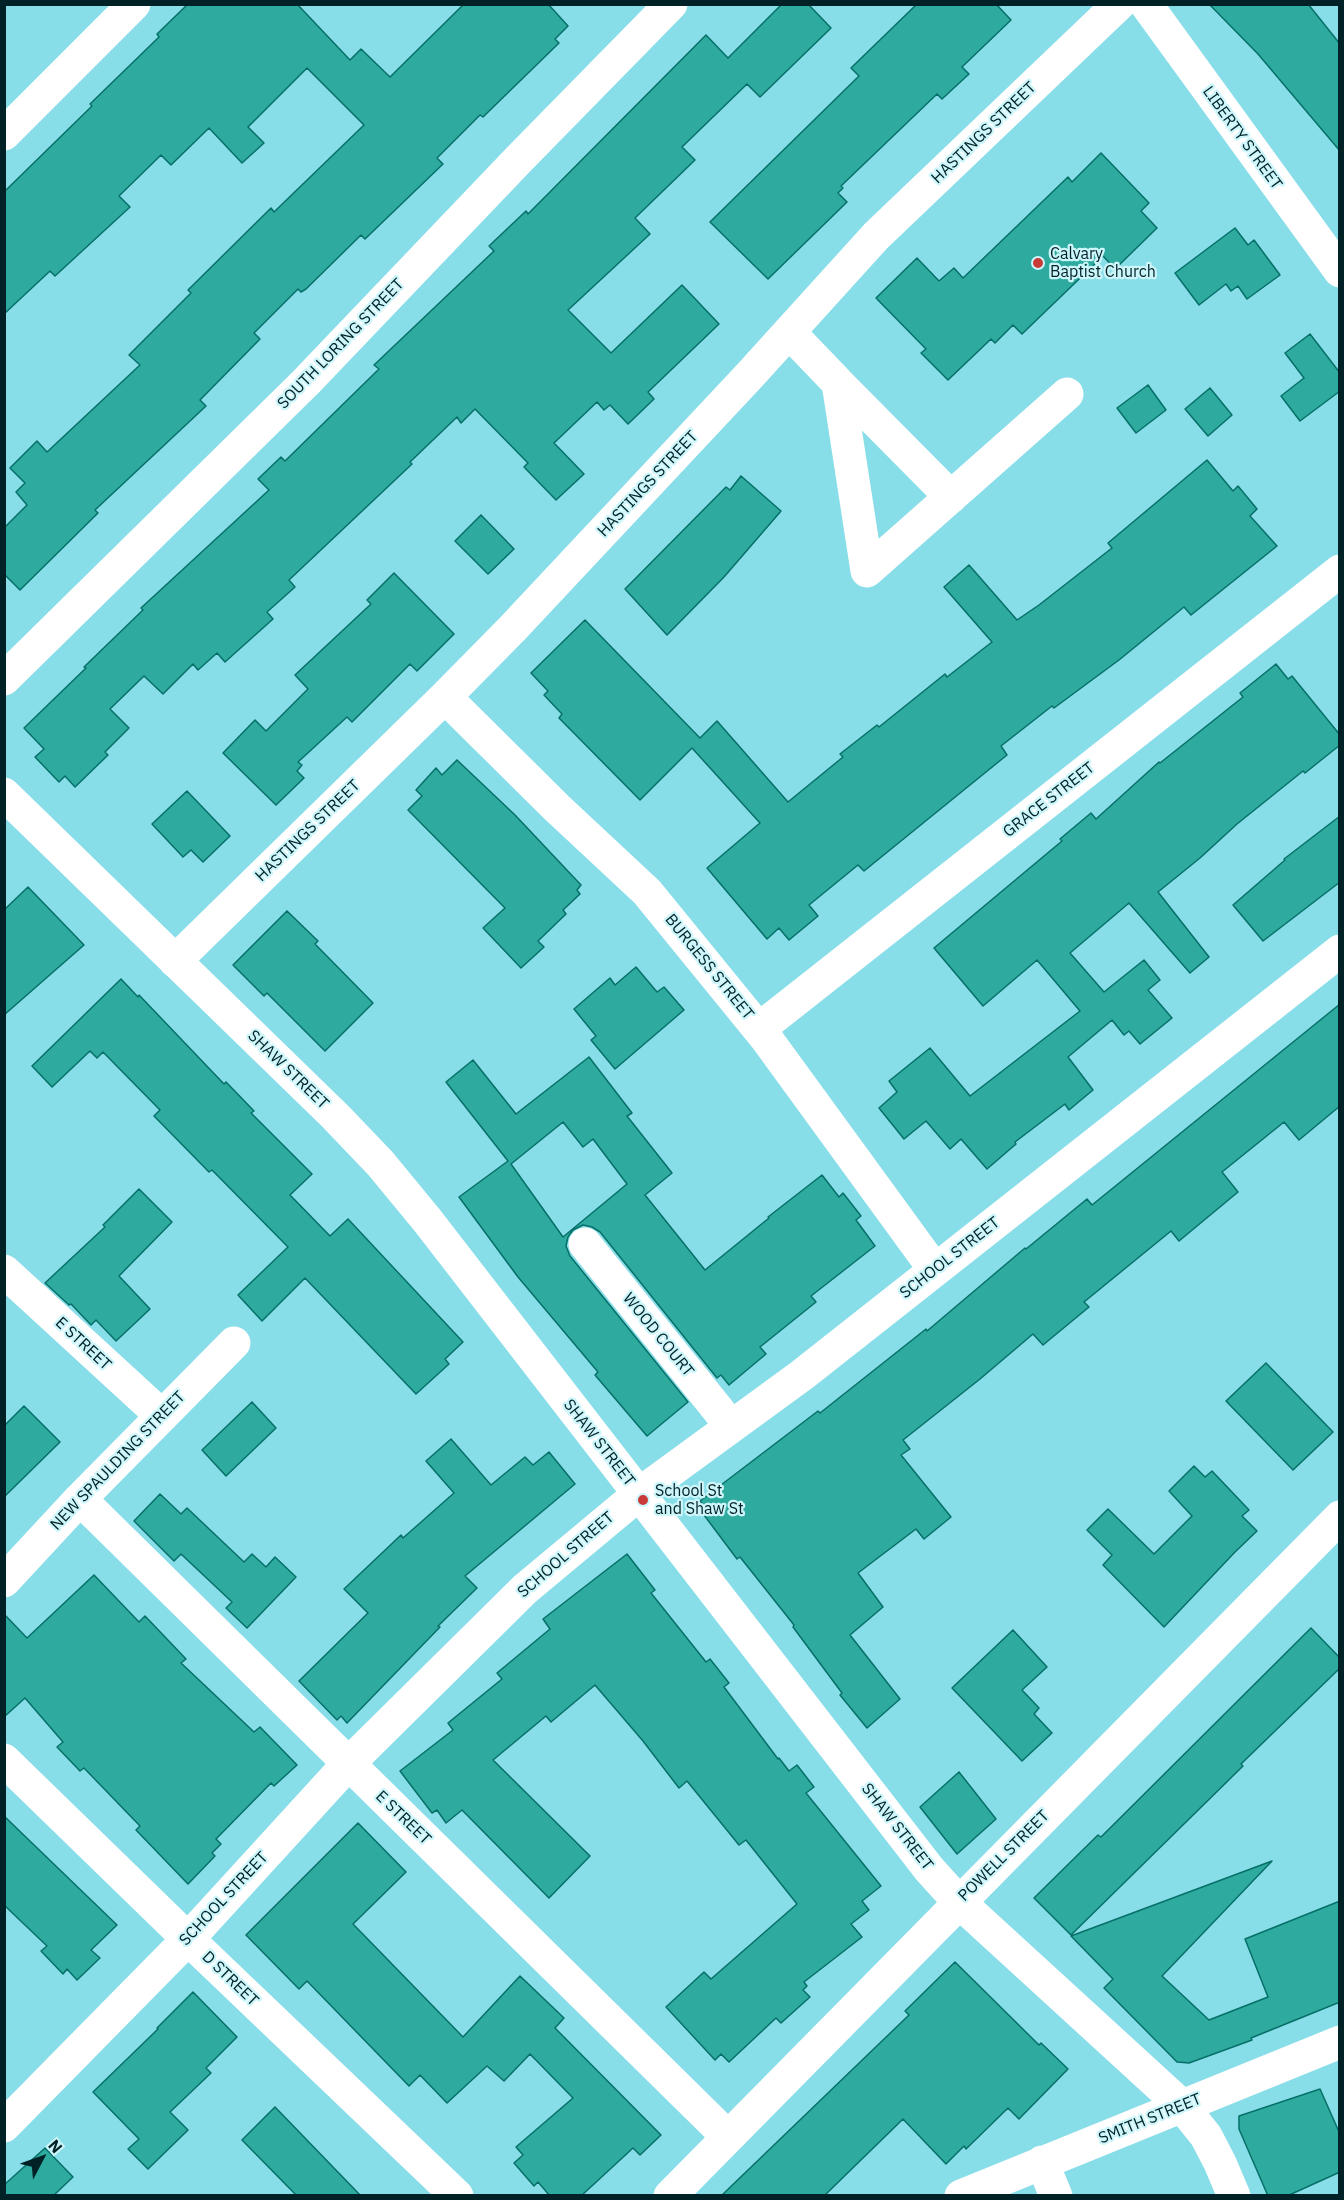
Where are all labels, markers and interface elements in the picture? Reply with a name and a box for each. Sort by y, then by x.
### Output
street label: HASTINGS STREET [928,78,1040,188]
street label: LIBERTY STREET [1198,83,1286,193]
place label: Calvary Baptist Church [1050,244,1156,282]
marker: Calvary Baptist Church [1031,256,1045,270]
street label: SOUTH LORING STREET [274,275,408,413]
street label: HASTINGS STREET [594,427,702,541]
street label: GRACE STREET [999,758,1099,842]
street label: HASTINGS STREET [252,776,364,886]
street label: BURGESS STREET [661,910,757,1024]
street label: SHAW STREET [244,1027,332,1113]
street label: SCHOOL STREET [896,1213,1004,1303]
street label: WOOD COURT [618,1289,698,1381]
street label: E STREET [51,1313,115,1375]
street label: NEW SPAULDING STREET [47,1388,189,1534]
street label: SHAW STREET [559,1396,639,1490]
place label: School St and Shaw St [655,1481,744,1519]
marker: School St and Shaw St [636,1493,650,1507]
street label: SCHOOL STREET [514,1508,618,1602]
street label: SHAW STREET [857,1780,937,1874]
street label: E STREET [371,1787,435,1849]
street label: POWELL STREET [955,1807,1053,1905]
street label: SCHOOL STREET [176,1848,272,1950]
street label: D STREET [198,1948,262,2010]
street label: SMITH STREET [1096,2090,1204,2148]
north arrow [12,2128,72,2188]
text: N [44,2135,67,2157]

